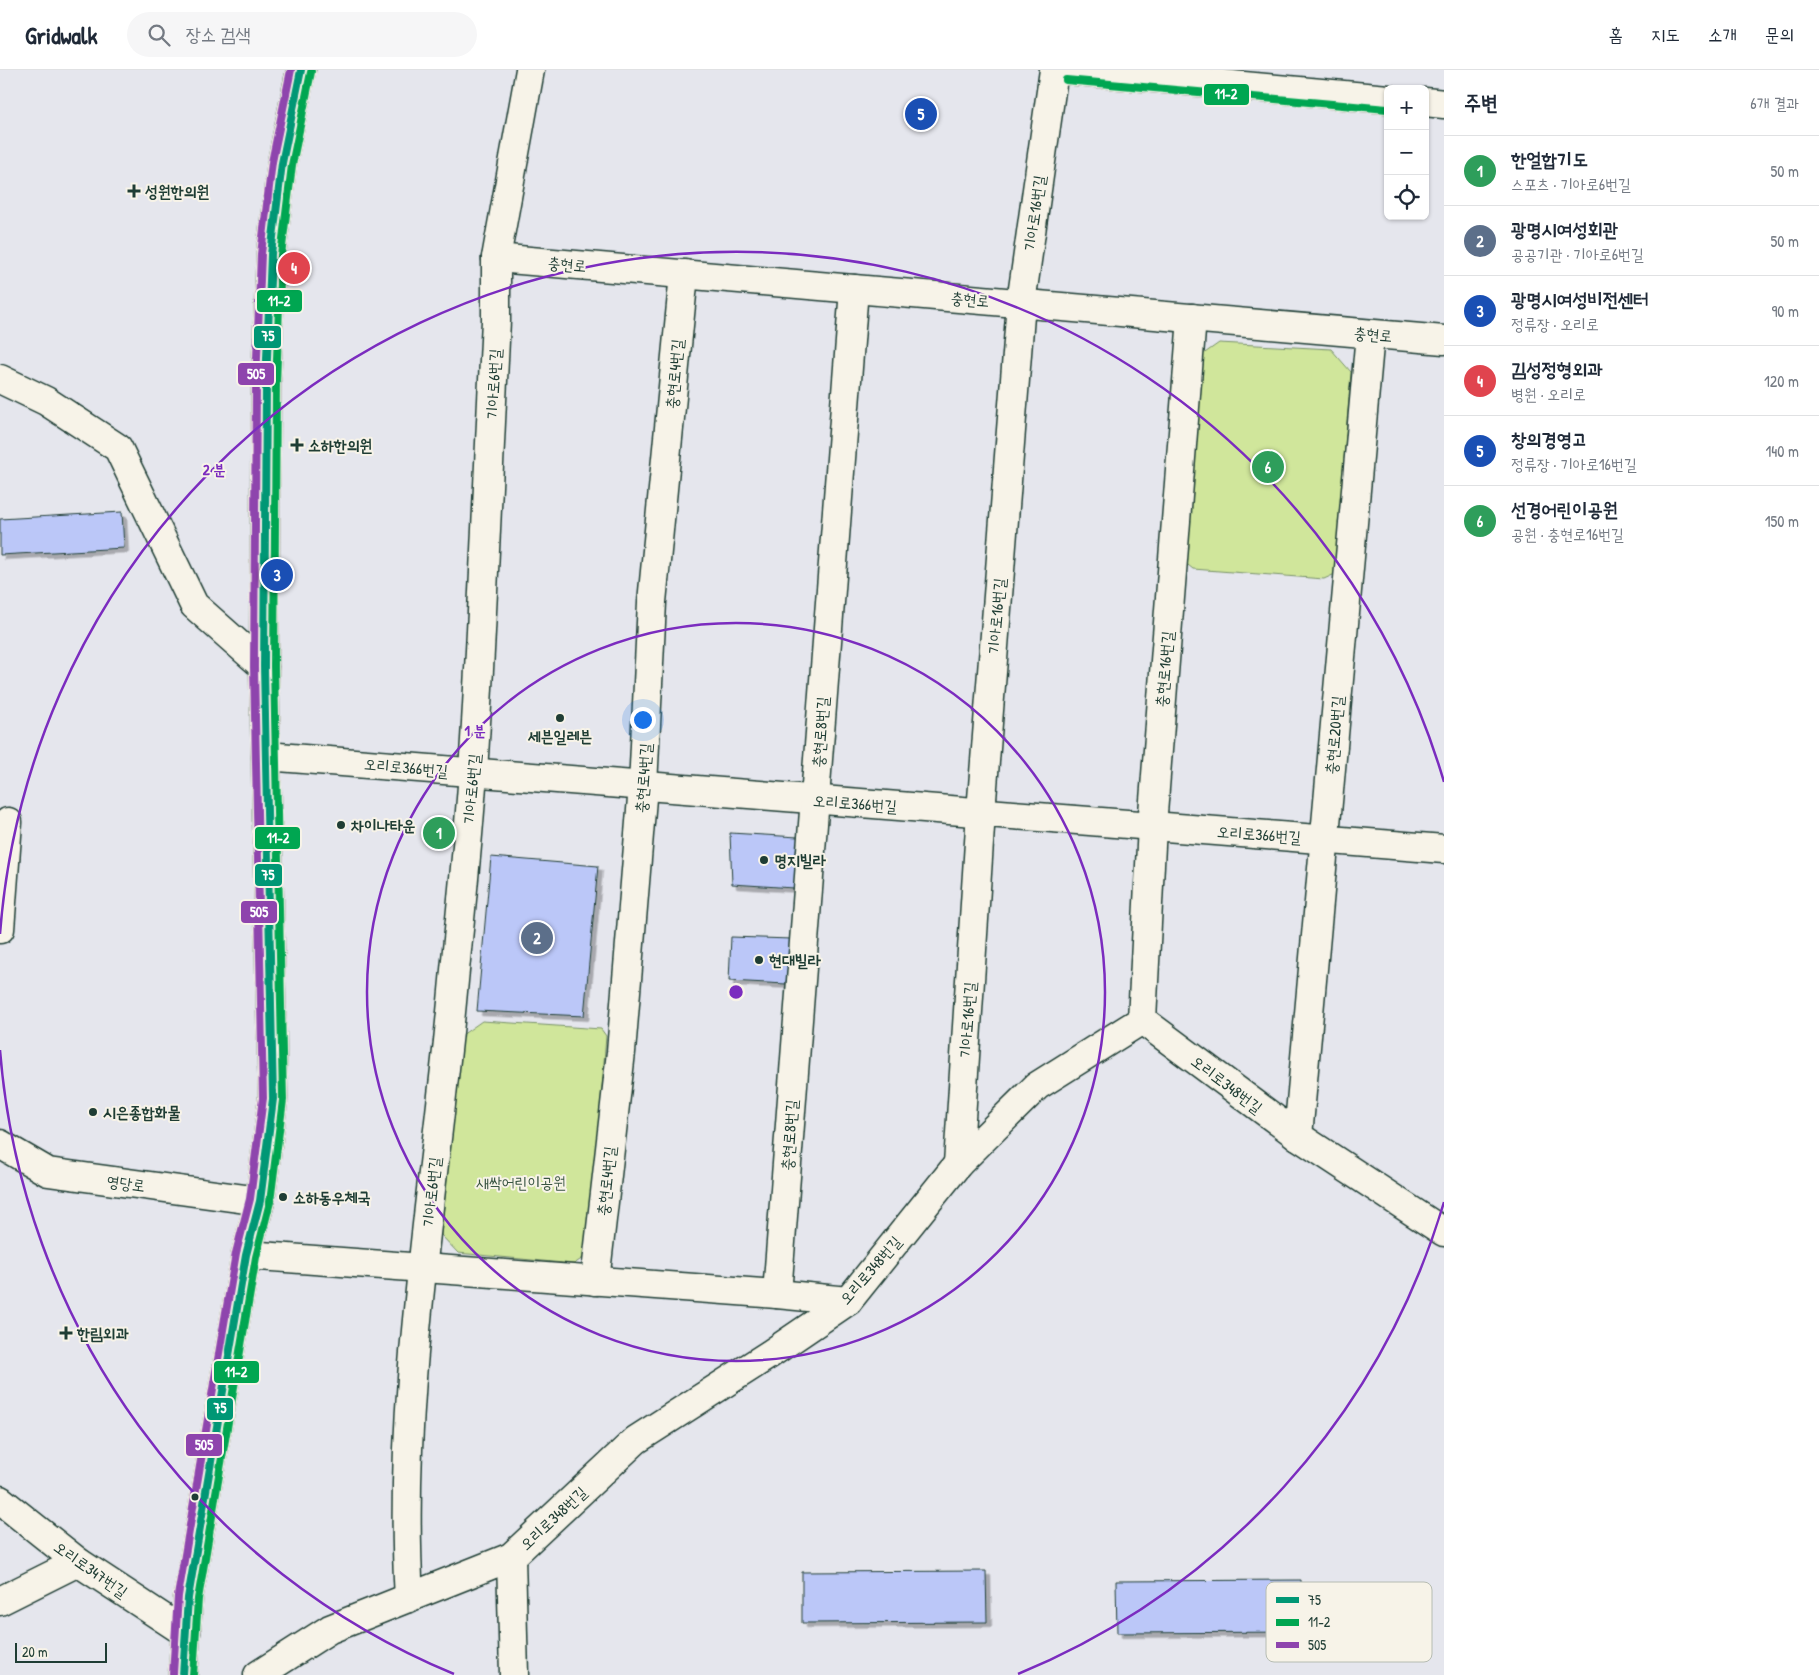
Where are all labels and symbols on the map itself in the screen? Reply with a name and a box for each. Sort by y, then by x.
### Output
line badge: 11-2 [1203,83,1250,106]
text: 11-2 [1215,84,1238,103]
pin: 5 [905,95,937,133]
street label: 기아로16번길 [1018,173,1050,252]
place label: 성원한의원 [145,180,210,202]
marker: 성원한의원 [127,184,141,198]
pin: 4 [278,249,310,287]
street label: 충현로 [547,251,587,277]
street label: 충현로 [950,286,990,312]
line badge: 11-2 [256,289,303,313]
text: 11-2 [268,291,291,310]
street label: 충현로 [1353,321,1393,347]
line badge: 75 [253,325,282,349]
text: 75 [261,326,275,345]
street label: 충현로4번길 [660,338,688,410]
street label: 기아로6번길 [480,348,506,420]
line badge: 505 [237,362,275,386]
text: 505 [247,364,265,383]
place label: 소하한의원 [308,434,373,456]
marker: 소하한의원 [290,438,304,452]
pin: 6 [1252,448,1284,486]
text: 2 분 [203,459,225,480]
pin: 3 [261,556,293,594]
street label: 기아로16번길 [982,577,1010,655]
street label: 충현로16번길 [1150,630,1178,708]
street label: 충현로20번길 [1320,695,1348,775]
street label: 충현로8번길 [807,696,833,768]
your location [630,707,656,733]
marker: 세븐일레븐 [554,712,566,724]
text: 1 분 [465,720,485,741]
place label: 세븐일레븐 [528,725,592,747]
street label: 충현로4번길 [630,742,656,814]
street label: 오리로366번길 [363,752,449,782]
street label: 기아로6번길 [457,753,485,825]
street label: 오리로366번길 [812,789,898,817]
place label: 차이나타운 [350,814,416,836]
pin: 1 [423,814,455,852]
marker: 차이나타운 [335,819,347,831]
street label: 오리로366번길 [1216,820,1302,848]
line badge: 11-2 [254,826,301,850]
text: 11-2 [267,828,290,847]
place label: 명지빌라 [774,849,827,871]
marker: 명지빌라 [758,854,770,866]
line badge: 75 [254,863,283,887]
text: 75 [261,865,275,884]
line badge: 505 [240,900,278,924]
text: 505 [250,902,268,921]
pin: 2 [521,919,553,957]
place label: 현대빌라 [769,949,822,971]
marker: 현대빌라 [753,954,765,966]
street label: 기아로16번길 [953,981,981,1059]
centre of rings [727,983,745,1001]
street label: 오리로348번길 [1187,1050,1267,1118]
street label: 충현로8번길 [776,1099,802,1171]
place label: 시은종합화물 [103,1101,180,1123]
marker: 시은종합화물 [87,1106,99,1118]
street label: 충현로4번길 [591,1145,621,1217]
street label: 기아로6번길 [416,1156,446,1228]
street label: 영당로 [105,1169,147,1197]
park label: 새싹어린이공원 [476,1171,566,1193]
place label: 소하동우체국 [293,1186,370,1208]
marker: 소하동우체국 [277,1191,289,1203]
street label: 오리로348번길 [834,1231,906,1309]
place label: 한림외과 [76,1322,129,1344]
marker: 한림외과 [59,1326,73,1340]
line badge: 11-2 [213,1360,260,1384]
text: 11-2 [225,1362,248,1381]
line badge: 75 [206,1397,234,1421]
text: 75 [213,1398,227,1417]
line badge: 505 [185,1433,223,1457]
text: 505 [195,1435,213,1454]
street label: 오리로348번길 [515,1481,591,1555]
unlabelled marker [190,1492,200,1502]
street label: 오리로347번길 [50,1535,132,1603]
legend [1266,1582,1432,1662]
text: 75 [1308,1590,1321,1609]
text: 11-2 [1308,1612,1331,1631]
text: 505 [1308,1635,1326,1654]
scale bar [15,1640,108,1663]

